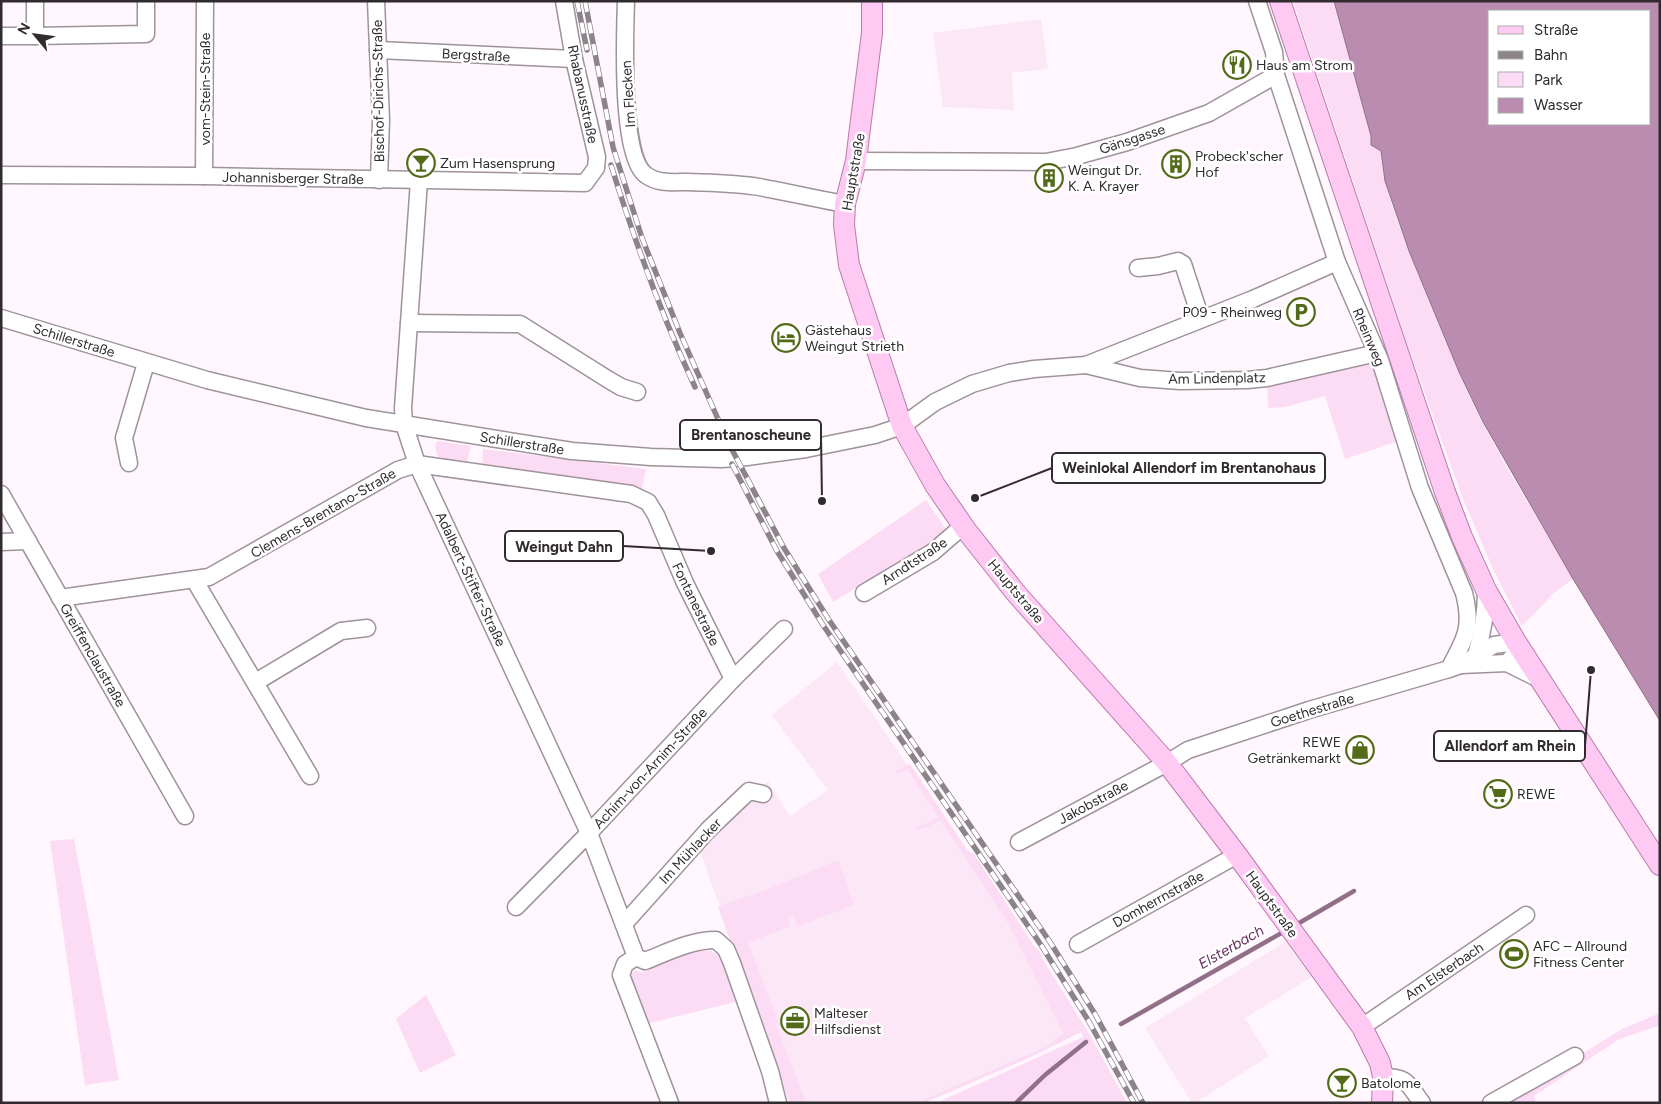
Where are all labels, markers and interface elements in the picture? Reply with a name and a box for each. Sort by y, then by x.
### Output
north arrow [10,10,60,60]
legend [1488,10,1651,125]
street label: Bischof-Dirichs-Straße [369,19,388,163]
text: N [14,20,34,38]
text: Straße [1534,21,1578,39]
street label: vom-Stein-Straße [197,32,214,145]
street label: Rhabanusstraße [564,43,601,145]
street label: Bergstraße [441,45,511,66]
text: Bahn [1534,46,1568,64]
restaurant icon: Haus am Strom [1222,50,1252,80]
place label: Haus am Strom [1256,57,1353,74]
street label: Im Flecken [618,60,639,128]
text: Park [1534,71,1563,89]
text: Wasser [1534,96,1583,114]
street label: Gänsgasse [1097,121,1168,158]
street label: Hauptstraße [838,132,869,212]
bar icon: Zum Hasensprung [406,148,436,178]
place label: Probeck'scher Hof [1195,148,1283,181]
building icon: Probeck'scher Hof [1161,149,1191,179]
place label: Zum Hasensprung [440,155,555,172]
place label: Weingut Dr. K. A. Krayer [1068,162,1142,195]
building icon: Weingut Dr. K. A. Krayer [1034,163,1064,193]
street label: Johannisberger Straße [222,169,364,188]
parking icon: P09 - Rheinweg [1286,297,1316,327]
place label: P09 - Rheinweg [1182,304,1282,321]
street label: Rheinweg [1349,305,1388,369]
street label: Schillerstraße [31,320,117,361]
place label: Gästehaus Weingut Strieth [805,322,904,355]
hotel icon: Gästehaus Weingut Strieth [771,323,801,353]
street label: Am Lindenplatz [1168,369,1266,388]
callout: Brentanoscheune [680,420,821,450]
text: Brentanoscheune [691,426,812,444]
street label: Schillerstraße [479,428,566,459]
callout: Weinlokal Allendorf im Brentanohaus [1052,453,1325,483]
text: Weinlokal Allendorf im Brentanohaus [1062,459,1316,477]
street label: Clemens-Brentano-Straße [248,465,399,562]
street label: Adalbert-Stifter-Straße [432,509,509,650]
callout: Weingut Dahn [505,531,623,561]
street label: Arndtstraße [878,534,951,589]
text: Weingut Dahn [515,538,613,556]
street label: Hauptstraße [984,556,1048,627]
street label: Fontanestraße [668,560,723,649]
street label: Greiffenclaustraße [56,600,129,710]
street label: Goethestraße [1268,690,1356,731]
street label: Achim-von-Arnim-Straße [590,704,711,832]
callout: Allendorf am Rhein [1434,731,1585,761]
place label: REWE Getränkemarkt [1248,734,1341,767]
shop icon: REWE Getränkemarkt [1345,735,1375,765]
text: Allendorf am Rhein [1444,737,1576,755]
street label: Jakobstraße [1055,777,1131,828]
supermarket icon: REWE [1483,779,1513,809]
place label: REWE [1517,786,1556,803]
street label: Im Mühlacker [656,815,725,888]
street label: Domherrnstraße [1110,867,1207,932]
street label: Hauptstraße [1242,868,1302,941]
water label: Elsterbach [1195,921,1267,973]
place label: AFC – Allround Fitness Center [1533,938,1627,971]
street label: Am Elsterbach [1402,939,1487,1004]
sports icon: AFC – Allround Fitness Center [1499,939,1529,969]
place label: Malteser Hilfsdienst [814,1005,881,1038]
office icon: Malteser Hilfsdienst [780,1006,810,1036]
bar icon: Batolome [1327,1068,1357,1098]
place label: Batolome [1361,1075,1421,1092]

